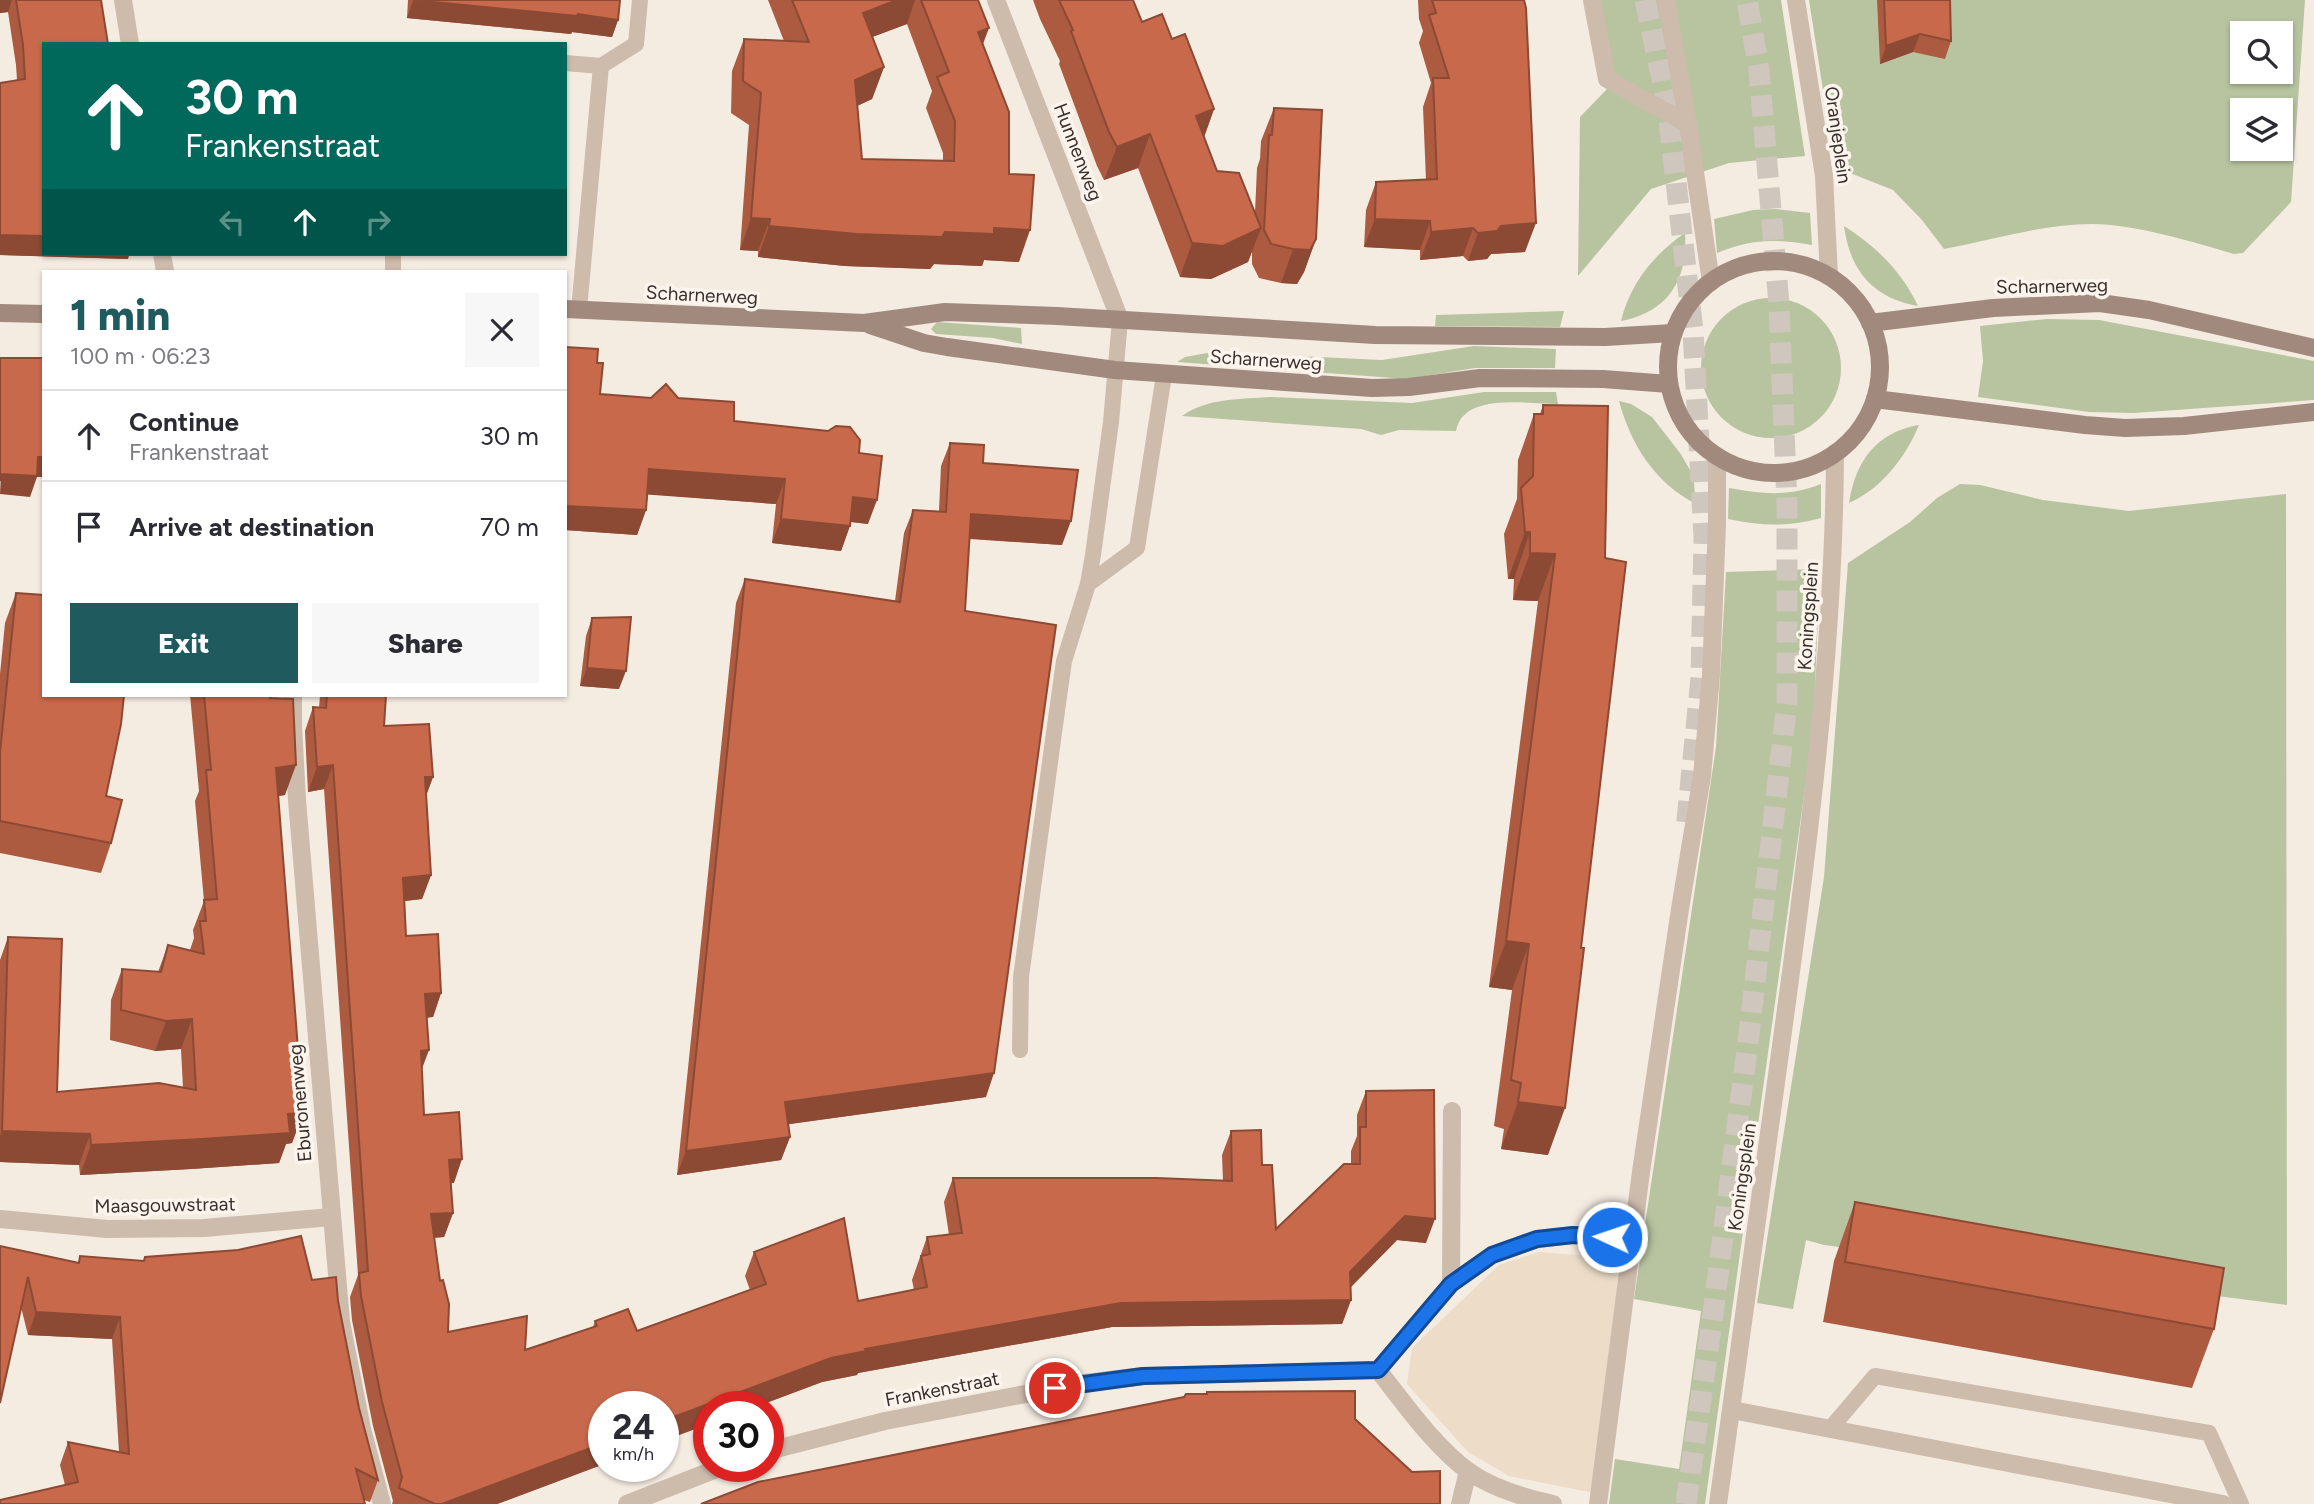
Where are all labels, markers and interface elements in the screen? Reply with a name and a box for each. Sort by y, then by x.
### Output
map controls [2230,21,2293,161]
button: search [2230,21,2293,84]
text: 30 m [185,67,298,126]
icon: ahead [70,70,161,161]
street label: Oranjeplein [1820,85,1856,185]
button: layers [2230,98,2293,161]
street label: Hunnenweg [1049,100,1107,204]
text: Frankenstraat [185,127,380,165]
icon: left [213,203,251,241]
icon: ahead [286,203,324,241]
icon: right [359,203,397,241]
street label: Scharnerweg [1996,274,2108,298]
street label: Scharnerweg [645,281,759,309]
text: 1 min [70,290,170,341]
button: close [465,293,539,367]
text: 100 m · 06:23 [70,342,210,370]
street label: Scharnerweg [1209,345,1323,375]
text: Continue [129,406,239,438]
icon: ahead [70,417,108,455]
text: 30 m [480,420,539,452]
text: Frankenstraat [129,438,269,466]
icon: arrive [70,508,108,546]
text: Arrive at destination [129,511,374,543]
text: 70 m [480,511,539,543]
street label: Koningsplein [1793,561,1823,671]
button: Exit [70,603,298,683]
button: Share [312,603,539,683]
street label: Eburonenweg [283,1043,317,1163]
street label: Koningsplein [1723,1121,1761,1233]
street label: Maasgouwstraat [94,1192,236,1218]
position arrow [1575,1200,1649,1274]
pin [1025,1358,1085,1418]
street label: Frankenstraat [883,1367,1001,1411]
icon: arrive [1036,1369,1074,1407]
speed limit sign: 30 [693,1391,784,1482]
text: 24 [612,1406,655,1448]
text: km/h [613,1443,654,1465]

